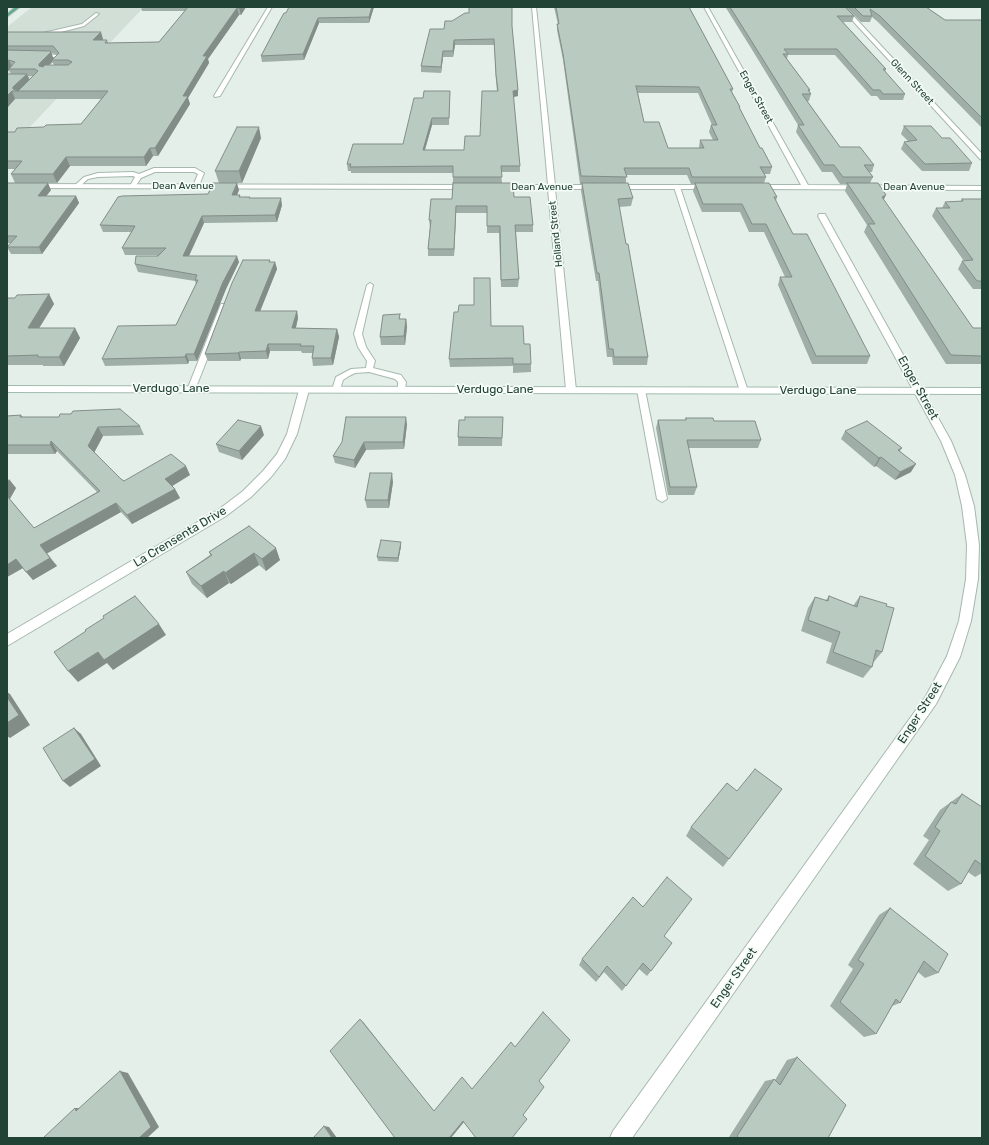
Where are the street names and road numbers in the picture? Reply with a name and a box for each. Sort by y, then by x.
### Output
street label: Glenn Street [888,57,936,107]
street label: Enger Street [736,68,776,126]
street label: Dean Avenue [152,180,214,192]
street label: Dean Avenue [511,181,573,193]
street label: Dean Avenue [883,181,945,193]
street label: Holland Street [547,200,565,268]
street label: Enger Street [895,354,941,422]
street label: Verdugo Lane [132,382,210,396]
street label: Verdugo Lane [456,383,534,397]
street label: Verdugo Lane [779,384,857,398]
street label: La Crensenta Drive [131,504,229,570]
street label: Enger Street [895,679,945,747]
street label: Enger Street [708,945,760,1011]

